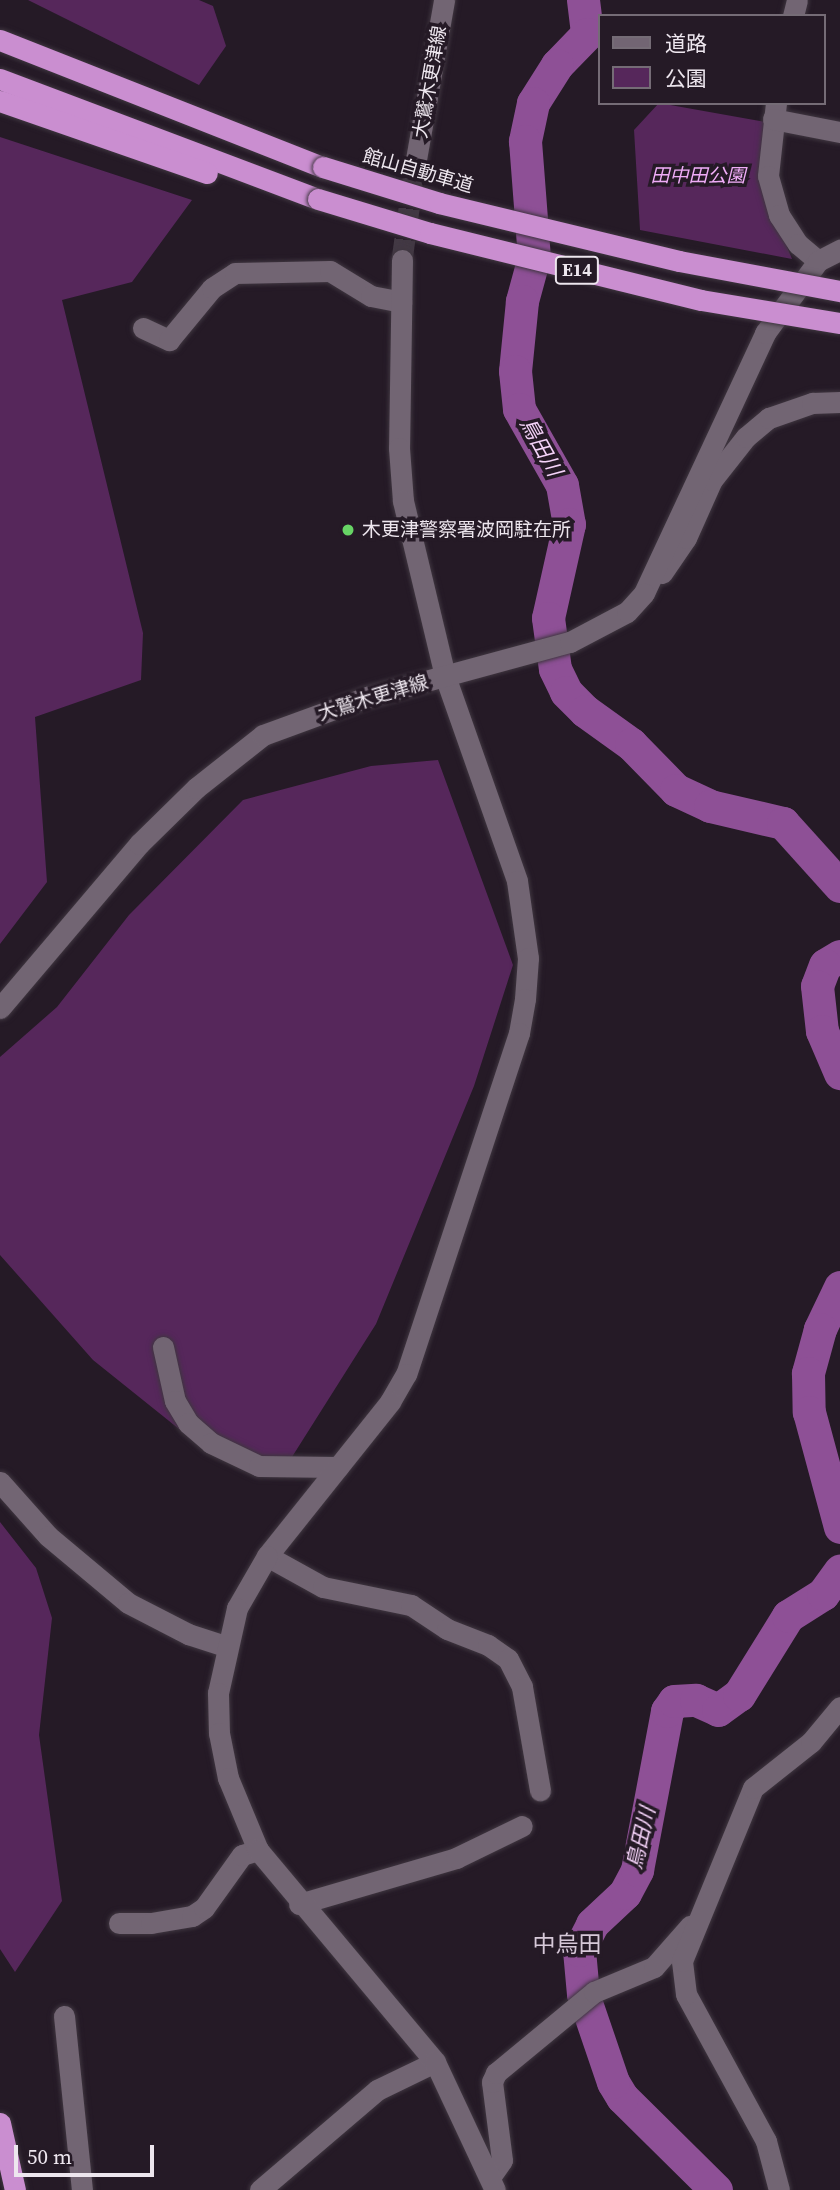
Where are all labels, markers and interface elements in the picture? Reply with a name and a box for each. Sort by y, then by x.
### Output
legend [598,14,826,105]
street label: 大鷲木更津線 [409,24,451,140]
text: 道路 [665,29,707,58]
text: 公園 [665,64,707,93]
street label: 館山自動車道 [360,144,476,198]
park label: 田中田公園 [651,165,745,187]
road number: E14 [554,256,600,284]
water label: 鳥田川 [515,413,567,481]
place label: 木更津警察署波岡駐在所 [362,519,571,541]
marker: 木更津警察署波岡駐在所 [340,522,356,538]
street label: 大鷲木更津線 [315,670,431,726]
water label: 鳥田川 [622,1804,660,1872]
district label: 中烏田 [533,1930,601,1958]
scale bar [18,2130,158,2174]
text: 50 m [27,2142,72,2171]

